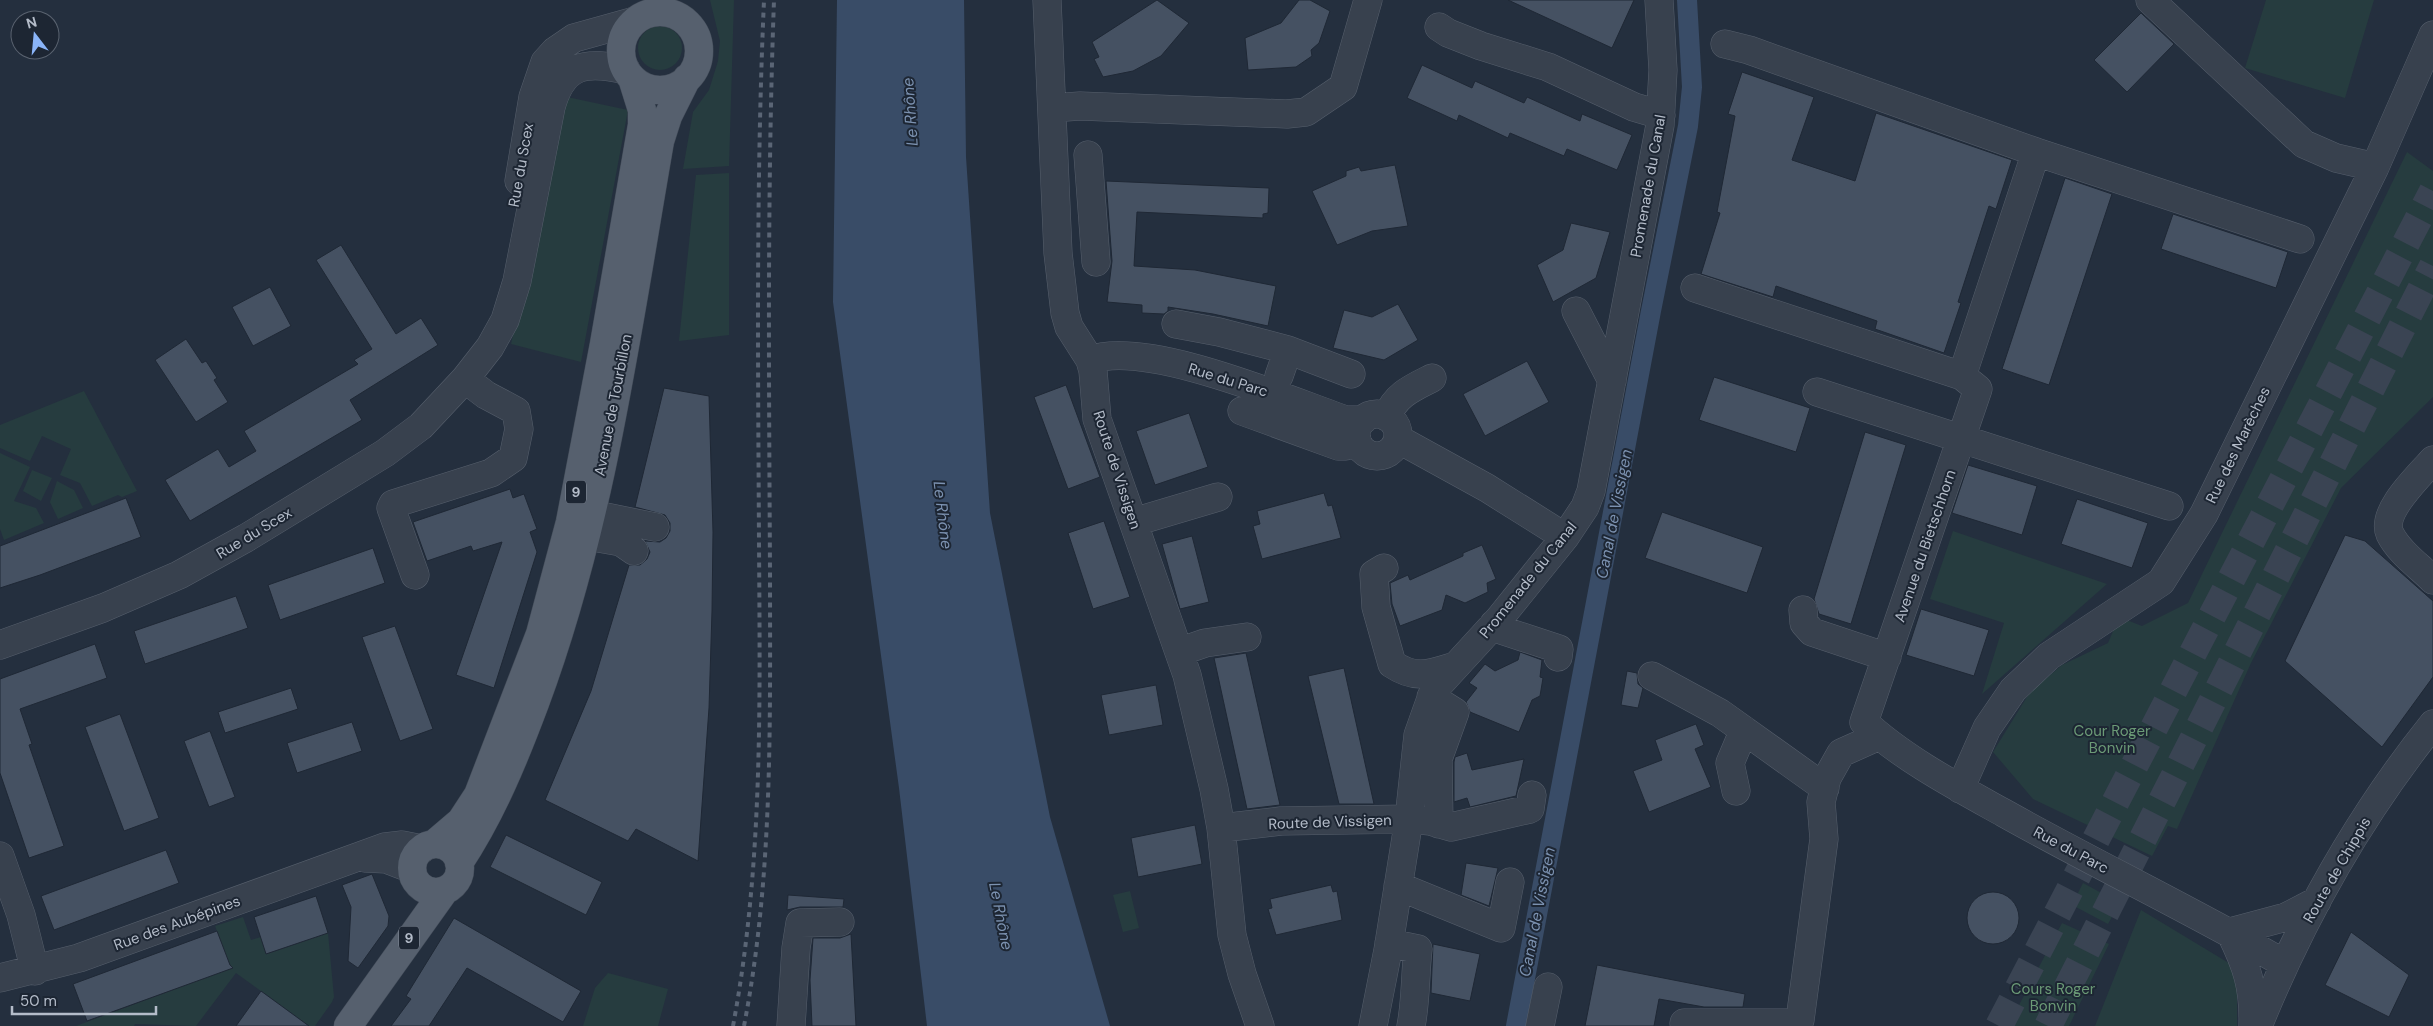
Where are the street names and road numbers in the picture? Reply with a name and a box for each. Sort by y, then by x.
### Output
street label: Promenade du Canal [1626,113,1670,259]
street label: Rue du Scex [504,121,538,209]
street label: Avenue de Tourbillon [589,332,637,478]
street label: Rue du Parc [1186,358,1270,402]
street label: Rue des Marèches [2201,383,2275,507]
street label: Route de Vissigen [1088,408,1146,532]
street label: Avenue du Bietschhorn [1889,467,1961,625]
road number: 9 [566,481,586,504]
street label: Rue du Scex [212,502,296,563]
street label: Promenade du Canal [1475,518,1581,642]
street label: Route de Vissigen [1268,810,1392,834]
street label: Route de Chippis [2299,813,2375,927]
street label: Rue du Parc [2030,822,2112,878]
street label: Rue des Aubépines [111,891,243,955]
road number: 9 [399,926,419,950]

